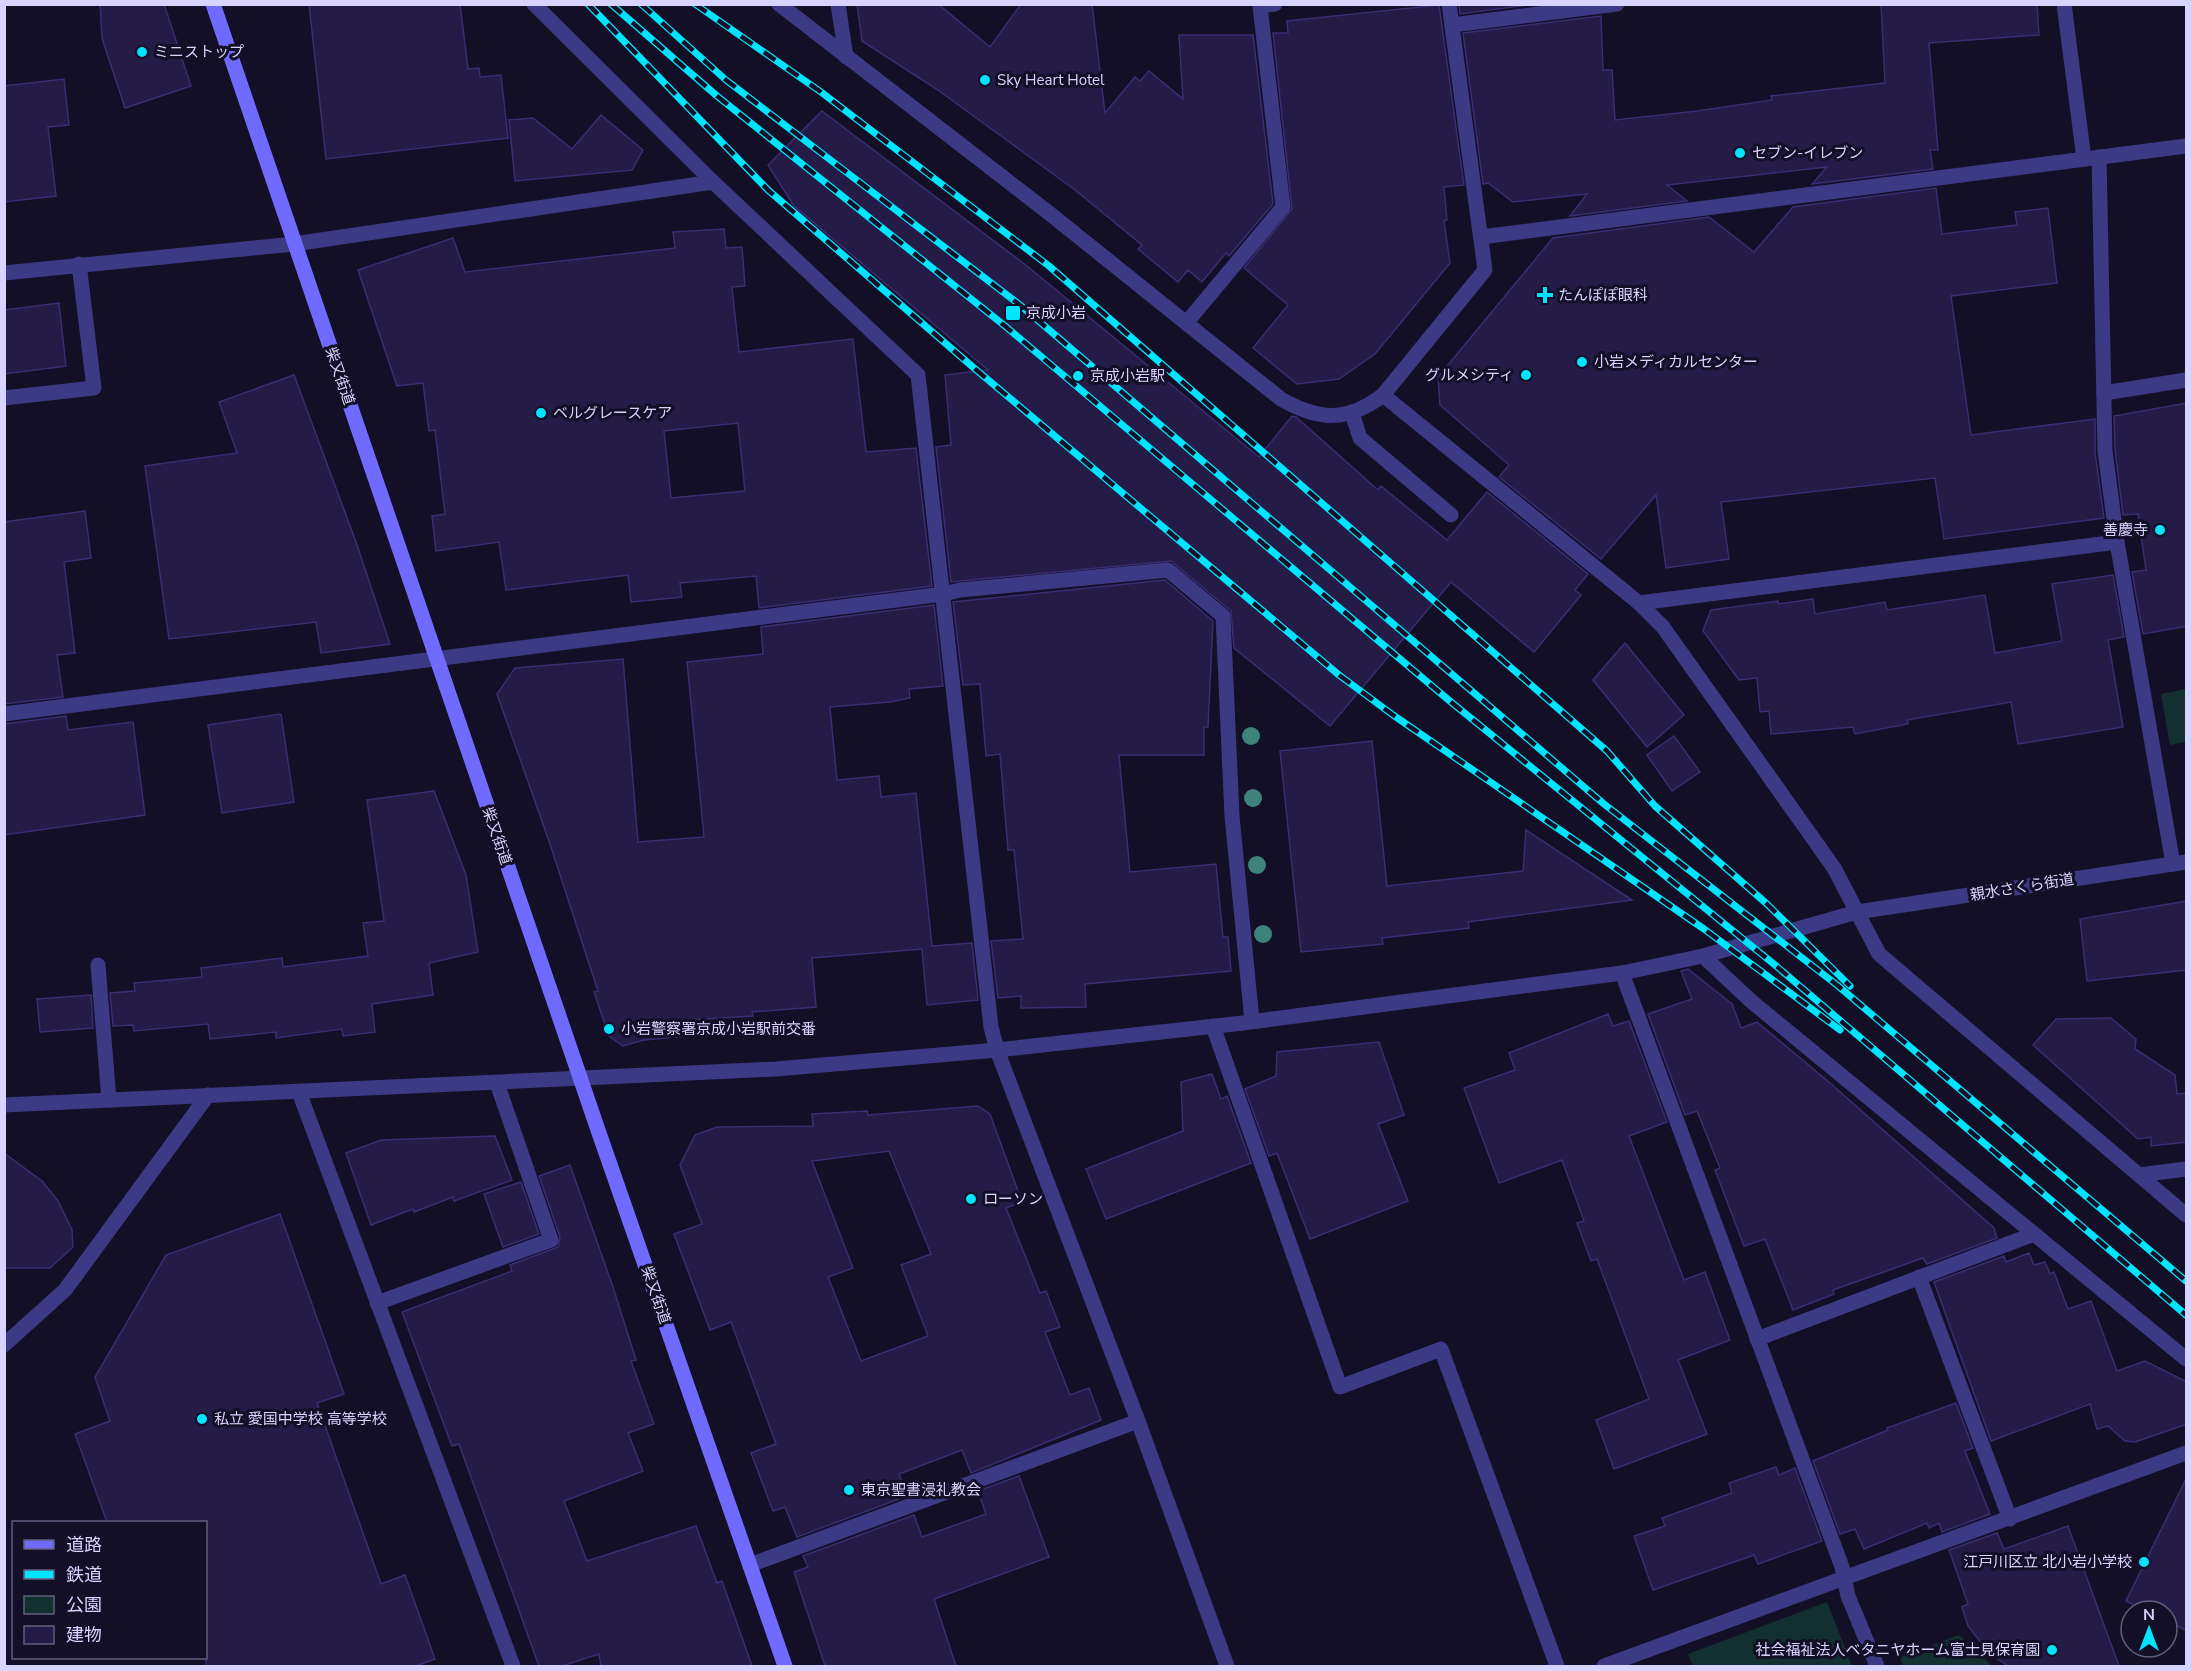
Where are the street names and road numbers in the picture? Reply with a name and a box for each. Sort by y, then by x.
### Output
street label: 柴又街道 [321,344,359,408]
street label: 柴又街道 [478,804,516,868]
street label: 親水さくら街道 [1969,869,2075,905]
street label: 柴又街道 [637,1263,675,1327]

